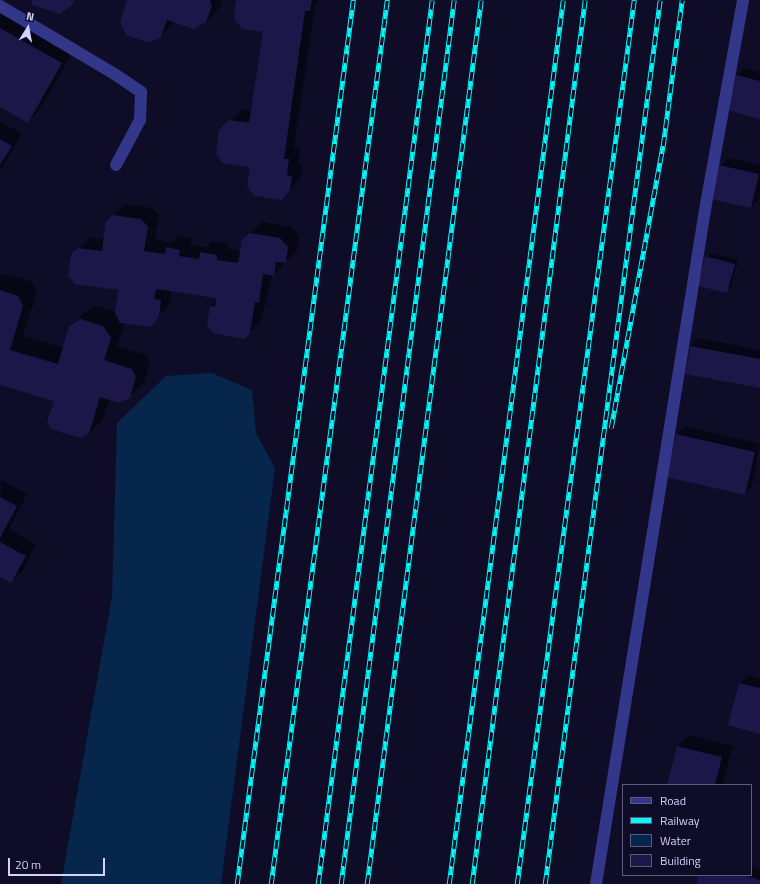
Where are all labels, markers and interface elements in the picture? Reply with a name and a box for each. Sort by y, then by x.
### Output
north arrow [8,8,48,48]
text: N [25,8,36,25]
legend [622,784,752,876]
text: Road [660,791,686,810]
text: Railway [660,811,700,830]
text: Water [660,831,691,850]
scale bar [10,850,107,876]
text: Building [660,851,701,870]
text: 20 m [15,855,41,874]

